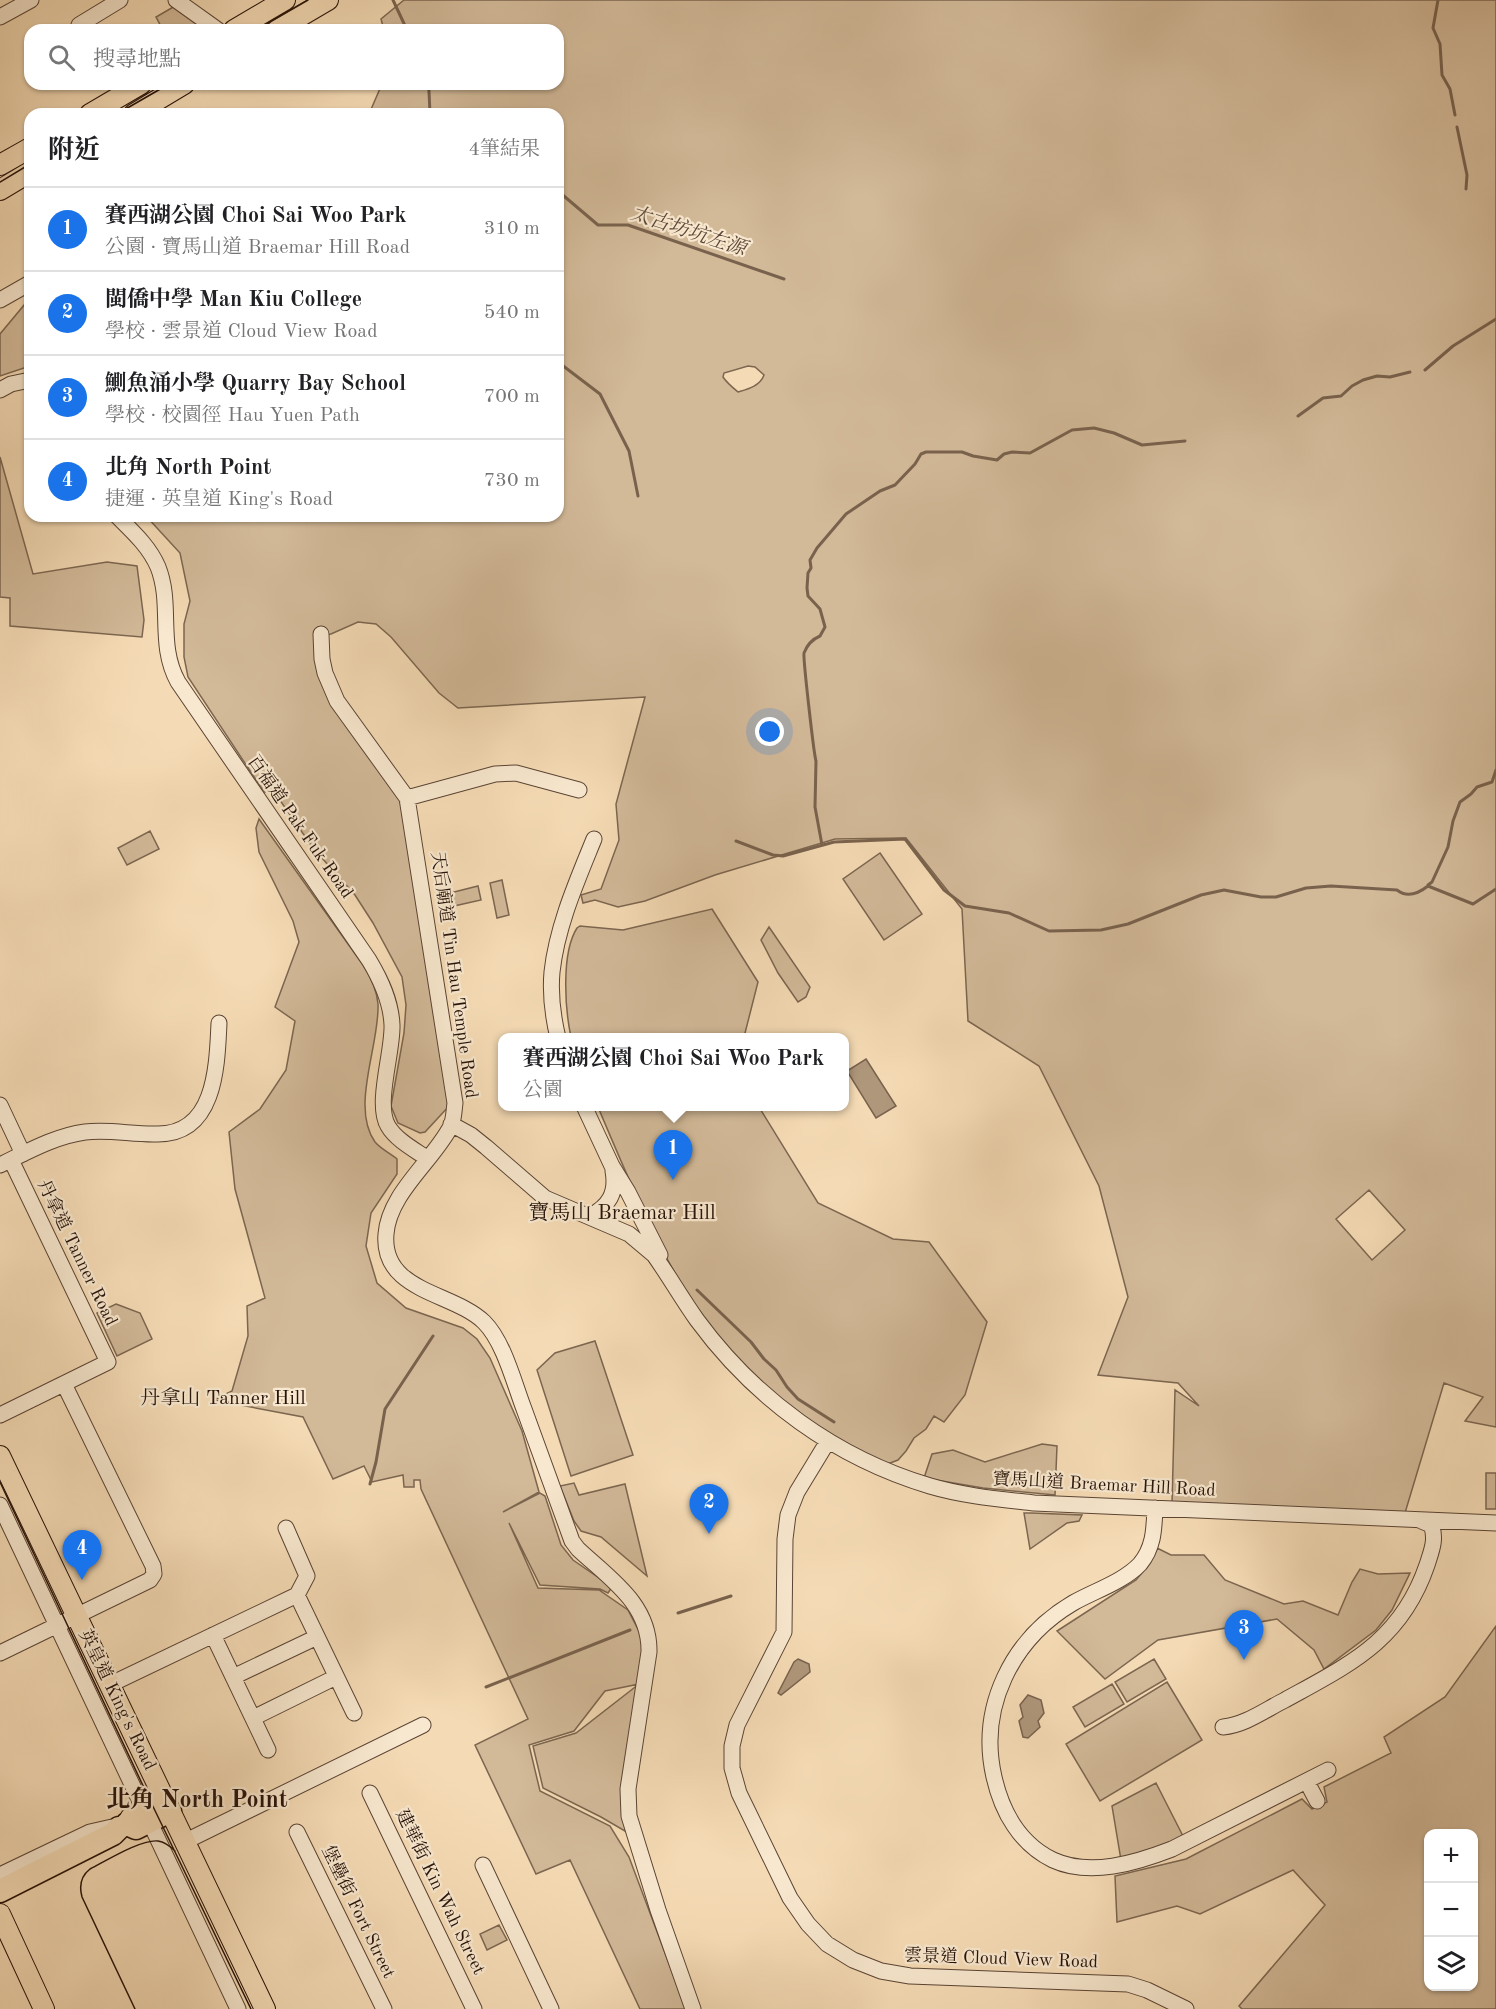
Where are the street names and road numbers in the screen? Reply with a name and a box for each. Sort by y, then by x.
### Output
street label: 百福道 Pak Fuk Road [244,751,358,902]
street label: 天后廟道 Tin Hau Temple Road [428,850,482,1100]
street label: 丹拿道 Tanner Road [34,1176,122,1329]
street label: 寶馬山道 Braemar Hill Road [992,1468,1216,1500]
street label: 英皇道 King's Road [75,1626,161,1773]
street label: 建華街 Kin Wah Street [392,1806,490,1978]
street label: 堡壘街 Fort Street [318,1842,400,1981]
street label: 雲景道 Cloud View Road [904,1945,1098,1971]

